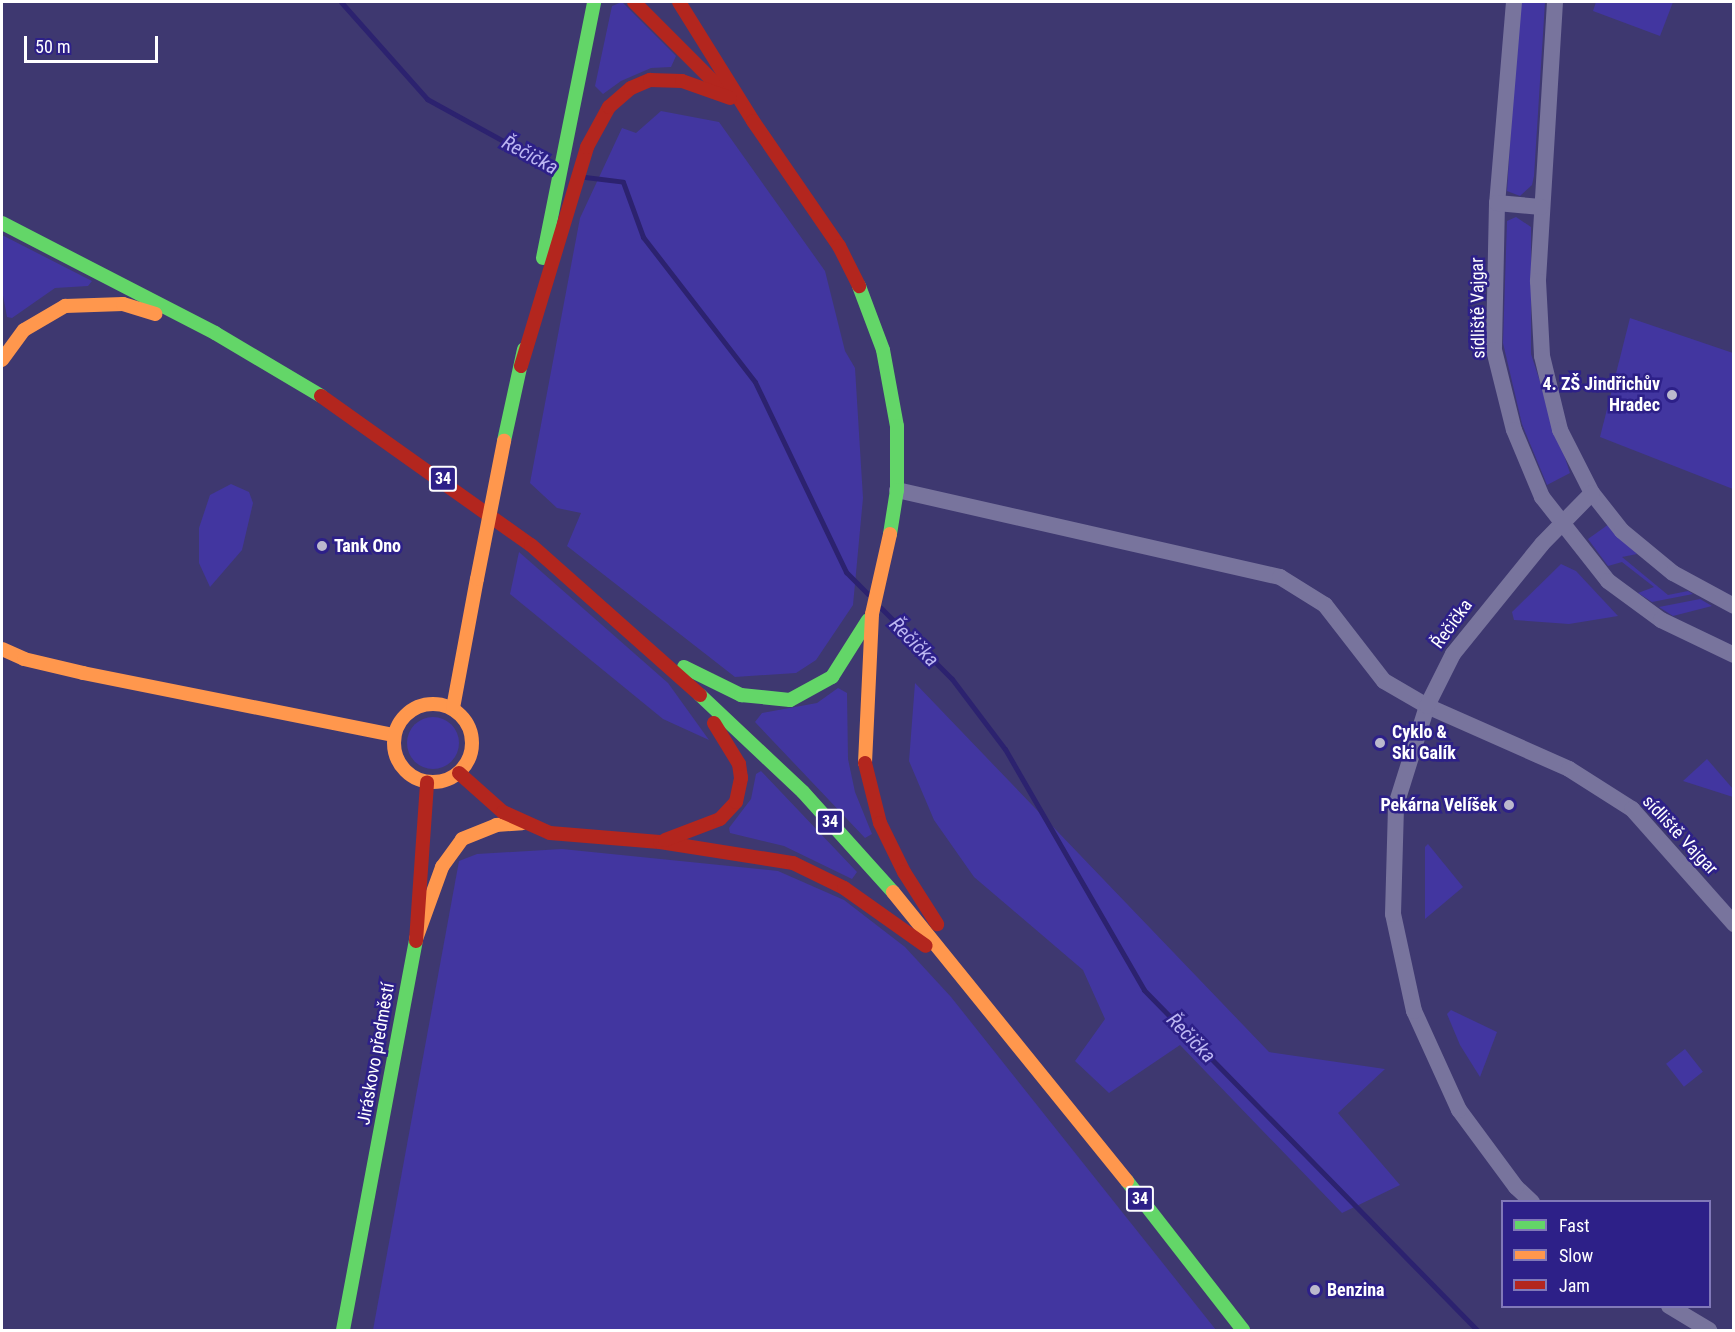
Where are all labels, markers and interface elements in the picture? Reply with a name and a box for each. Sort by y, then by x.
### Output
scale bar [27,24,160,62]
text: 50 m [35,36,70,57]
water label: Řečička [498,130,562,180]
street label: sídliště Vajgar [1466,257,1490,359]
place label: 4. ZŠ Jindřichův Hradec [1542,374,1660,416]
marker: 4. ZŠ Jindřichův Hradec [1665,388,1679,402]
road number: 34 [428,466,458,492]
place label: Tank Ono [334,535,401,557]
marker: Tank Ono [315,539,329,553]
street label: Řečička [1427,595,1477,653]
water label: Řečička [884,612,944,672]
place label: Cyklo & Ski Galík [1392,722,1456,764]
marker: Cyklo & Ski Galík [1373,736,1387,750]
street label: sídliště Vajgar [1638,791,1722,879]
place label: Pekárna Velíšek [1380,794,1497,816]
marker: Pekárna Velíšek [1502,798,1516,812]
road number: 34 [815,809,845,835]
street label: Jiráskovo předměstí [353,981,399,1127]
water label: Řečička [1162,1008,1220,1068]
road number: 34 [1125,1186,1155,1212]
legend [1501,1200,1711,1308]
text: Fast [1559,1215,1590,1236]
text: Slow [1559,1245,1593,1266]
text: Jam [1559,1275,1590,1296]
place label: Benzina [1327,1279,1385,1301]
marker: Benzina [1308,1283,1322,1297]

